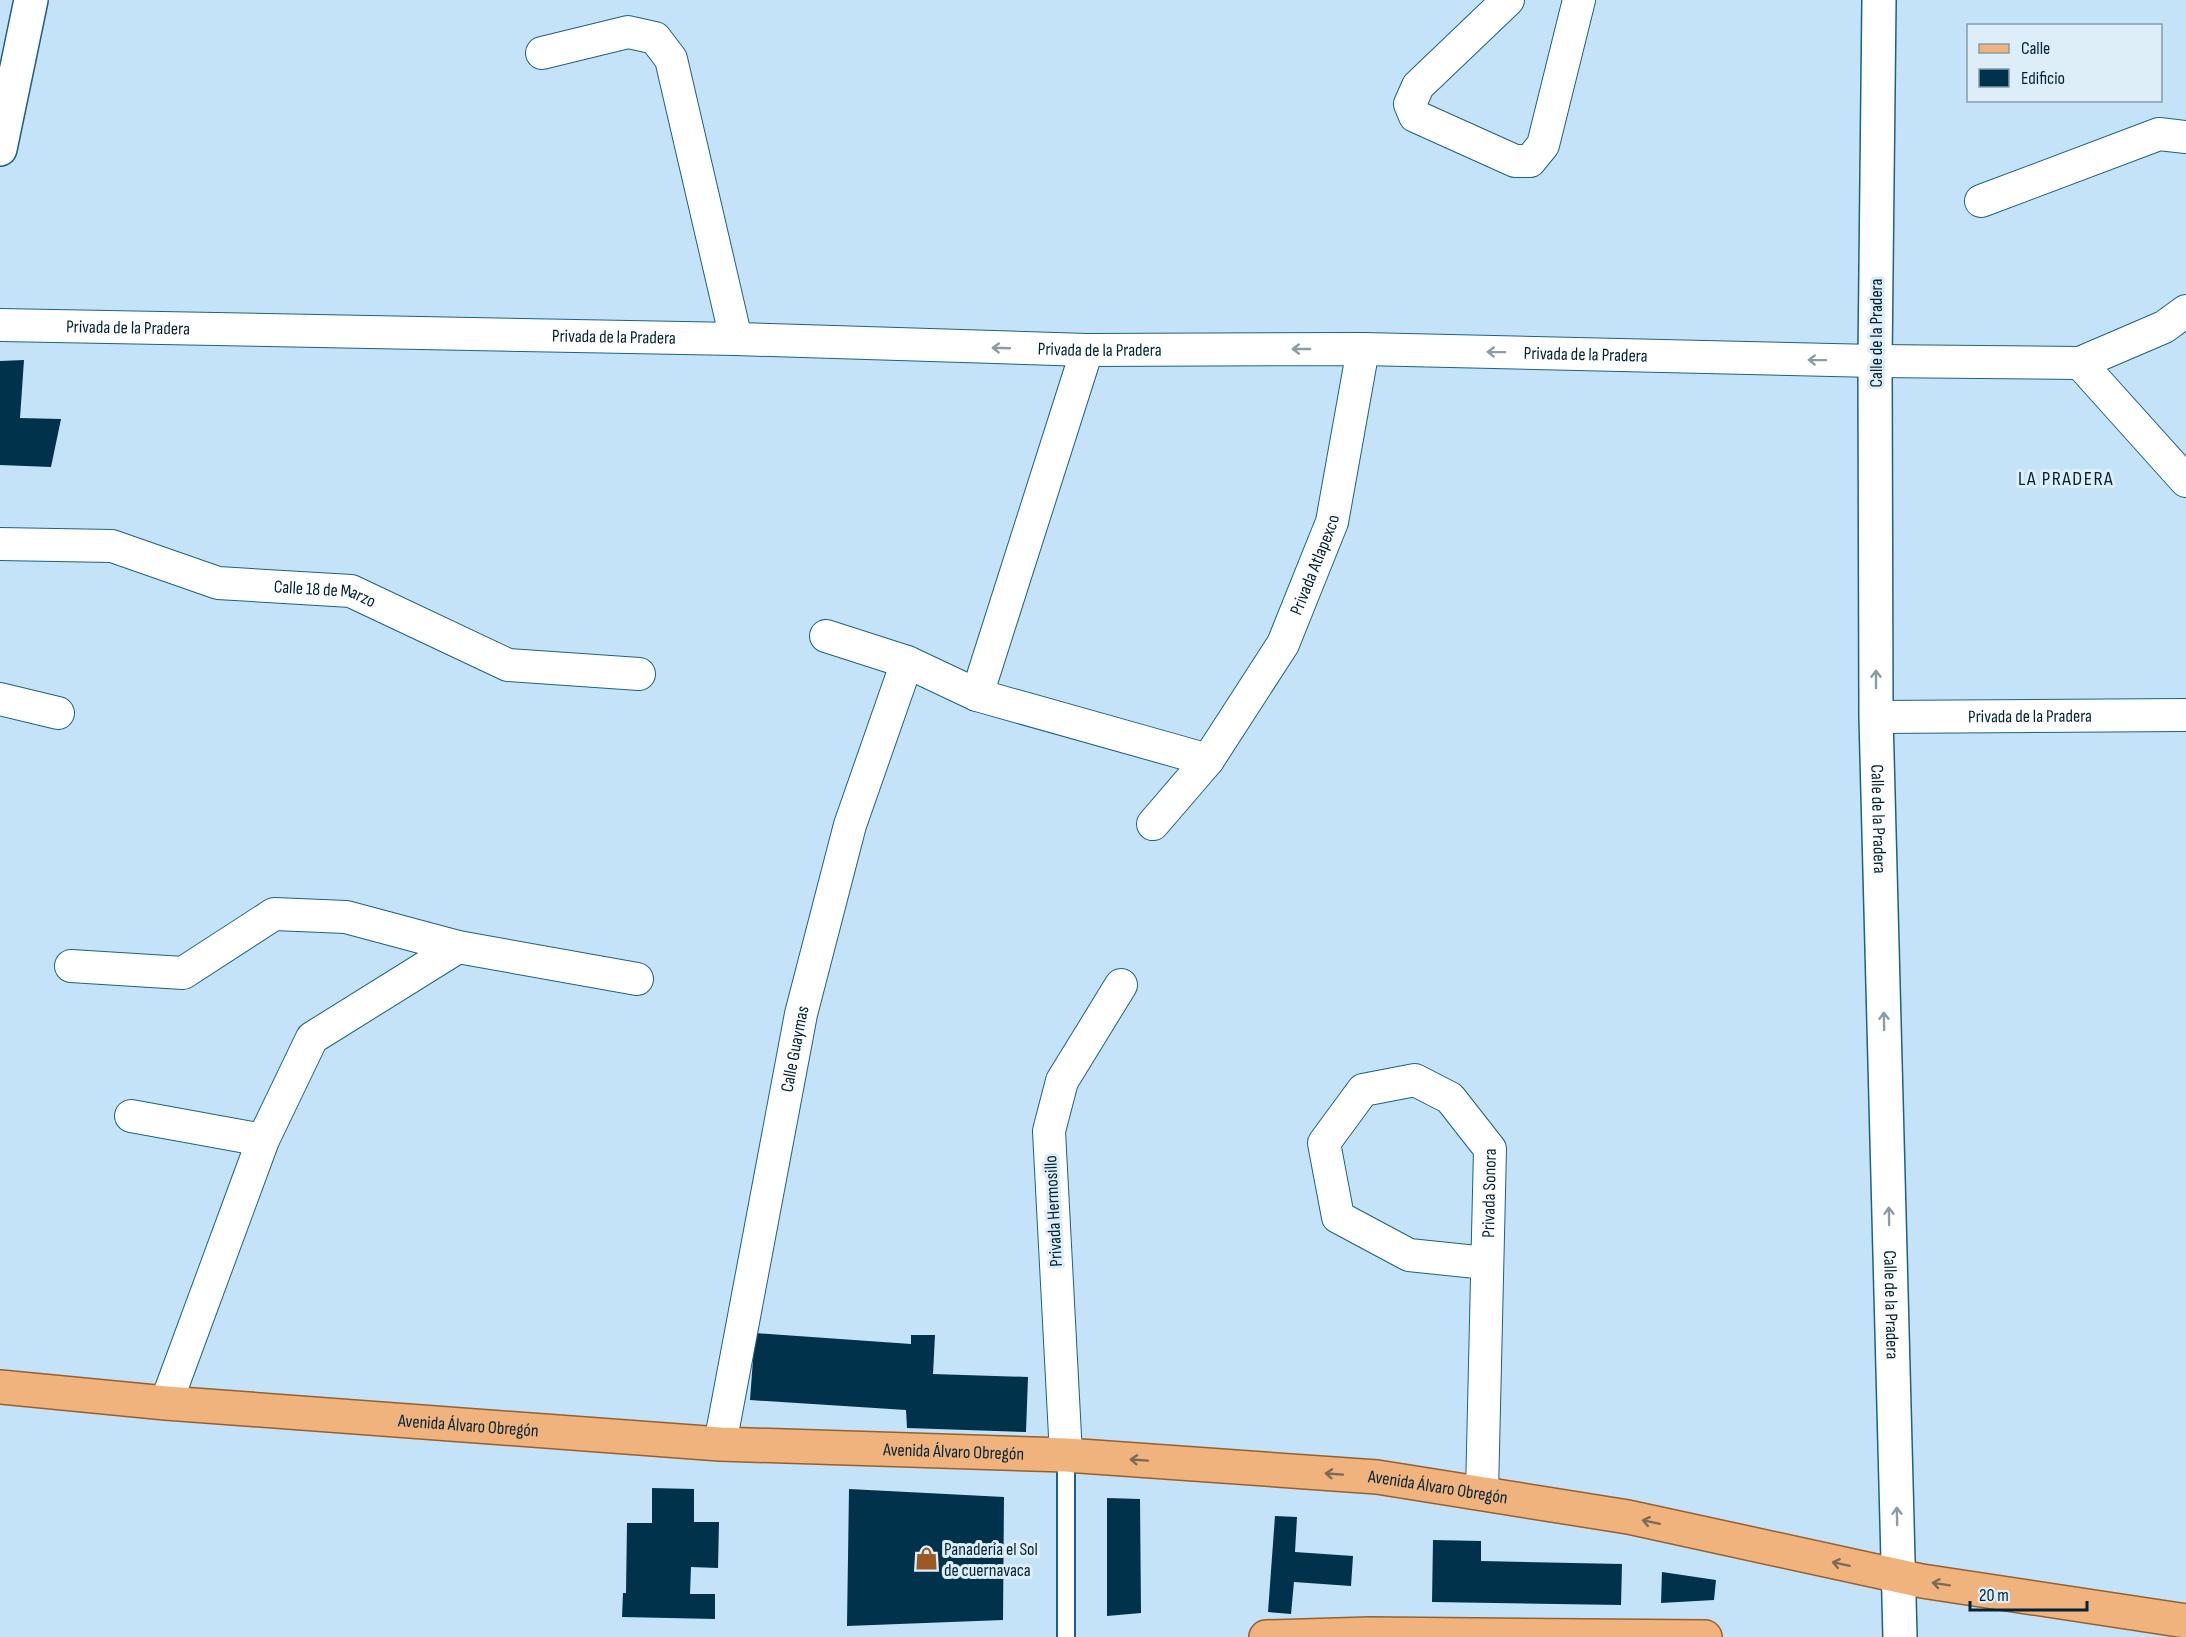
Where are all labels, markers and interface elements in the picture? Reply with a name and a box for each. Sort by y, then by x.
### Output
legend [1967,24,2162,102]
text: Calle [2021,38,2050,59]
text: Edificio [2021,68,2065,89]
street label: Calle de la Pradera [1866,279,1887,387]
street label: Privada de la Pradera [66,316,190,340]
street label: Privada de la Pradera [552,326,676,349]
street label: Privada de la Pradera [1037,338,1162,361]
one-way arrow [992,342,1012,353]
one-way arrow [1292,343,1312,355]
street label: Privada de la Pradera [1523,343,1648,367]
one-way arrow [1487,346,1507,358]
one-way arrow [1807,354,1827,365]
district label: LA PRADERA [2018,467,2114,491]
street label: Privada Atlapexco [1286,513,1344,618]
street label: Calle 18 de Marzo [273,576,379,612]
one-way arrow [1870,669,1882,689]
street label: Privada de la Pradera [1968,706,2092,727]
street label: Calle de la Pradera [1866,764,1890,874]
street label: Calle Guaymas [776,1004,814,1094]
one-way arrow [1878,1011,1890,1031]
street label: Privada Sonora [1478,1148,1501,1238]
street label: Privada Hermosillo [1040,1155,1067,1267]
one-way arrow [1883,1206,1895,1226]
street label: Calle de la Pradera [1879,1250,1903,1360]
street label: Avenida Álvaro Obregón [396,1410,539,1442]
street label: Avenida Álvaro Obregón [882,1439,1024,1465]
one-way arrow [1130,1454,1150,1465]
street label: Avenida Álvaro Obregón [1367,1466,1509,1509]
one-way arrow [1324,1468,1344,1479]
one-way arrow [1891,1506,1903,1526]
one-way arrow [1642,1516,1661,1528]
place label: Panadería el Sol de cuernavaca [944,1539,1038,1581]
shop icon: Panadería el Sol de cuernavaca [913,1546,939,1572]
one-way arrow [1832,1558,1852,1569]
scale bar [1970,1574,2087,1612]
one-way arrow [1932,1579,1952,1590]
text: 20 m [1979,1585,2009,1606]

